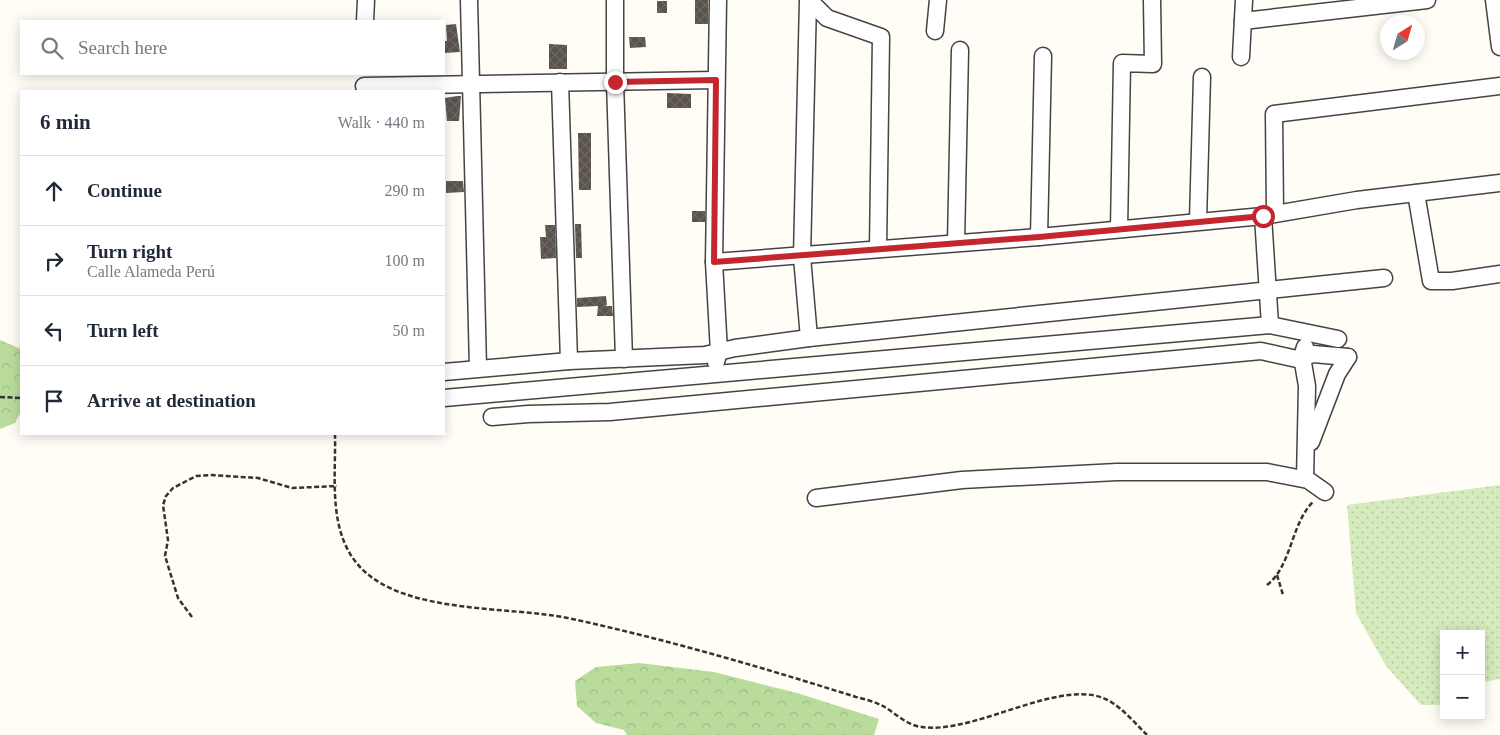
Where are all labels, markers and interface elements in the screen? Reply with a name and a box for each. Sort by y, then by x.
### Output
north arrow [1380,15,1425,60]
search box [20,20,445,75]
icon: search [38,34,66,62]
text: Search here [78,37,167,58]
route end [604,71,627,94]
text: 6 min [40,110,91,134]
text: Walk · 440 m [338,114,425,131]
icon: ahead [40,177,68,205]
text: Continue [87,180,162,201]
text: 290 m [385,182,425,199]
route start [1252,205,1275,228]
text: Turn right [87,241,172,262]
icon: right [40,247,68,275]
text: 100 m [385,252,425,269]
text: Calle Alameda Perú [87,263,215,280]
icon: left [40,317,68,345]
text: Turn left [87,320,159,341]
text: 50 m [393,322,425,339]
icon: arrive [40,387,68,415]
text: Arrive at destination [87,390,256,411]
map controls [1440,630,1485,720]
button: + [1440,630,1485,675]
button: − [1440,675,1485,720]

